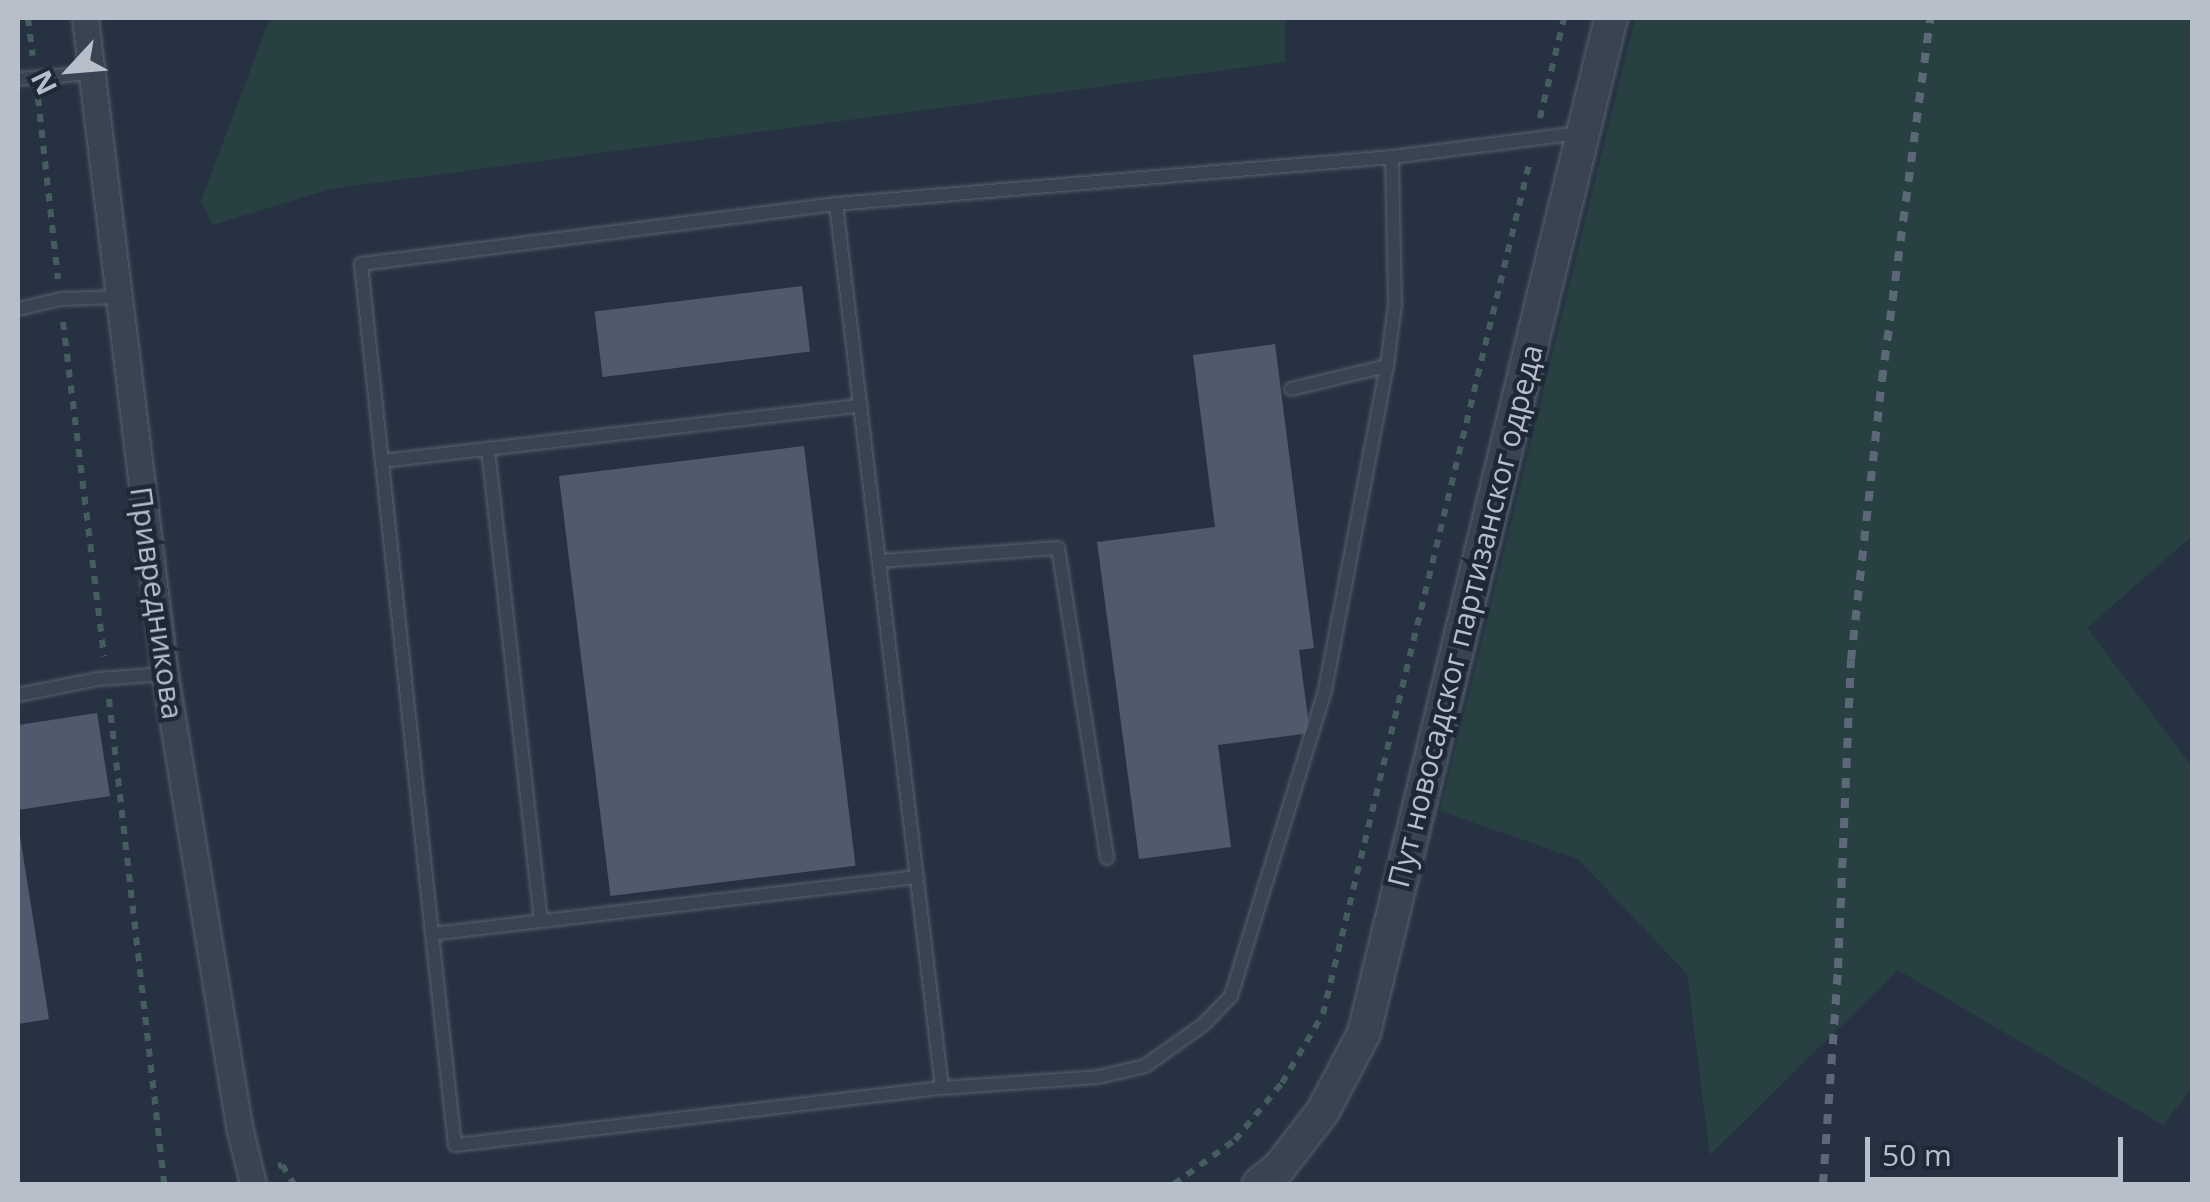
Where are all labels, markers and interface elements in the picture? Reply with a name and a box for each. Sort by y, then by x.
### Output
north arrow [20,20,120,120]
text: N [21,65,65,102]
street label: Пут новосадског партизанског одреда [1380,341,1550,891]
street label: Привредникова [123,484,191,722]
scale bar [1870,1117,2128,1179]
text: 50 m [1882,1134,1952,1175]

